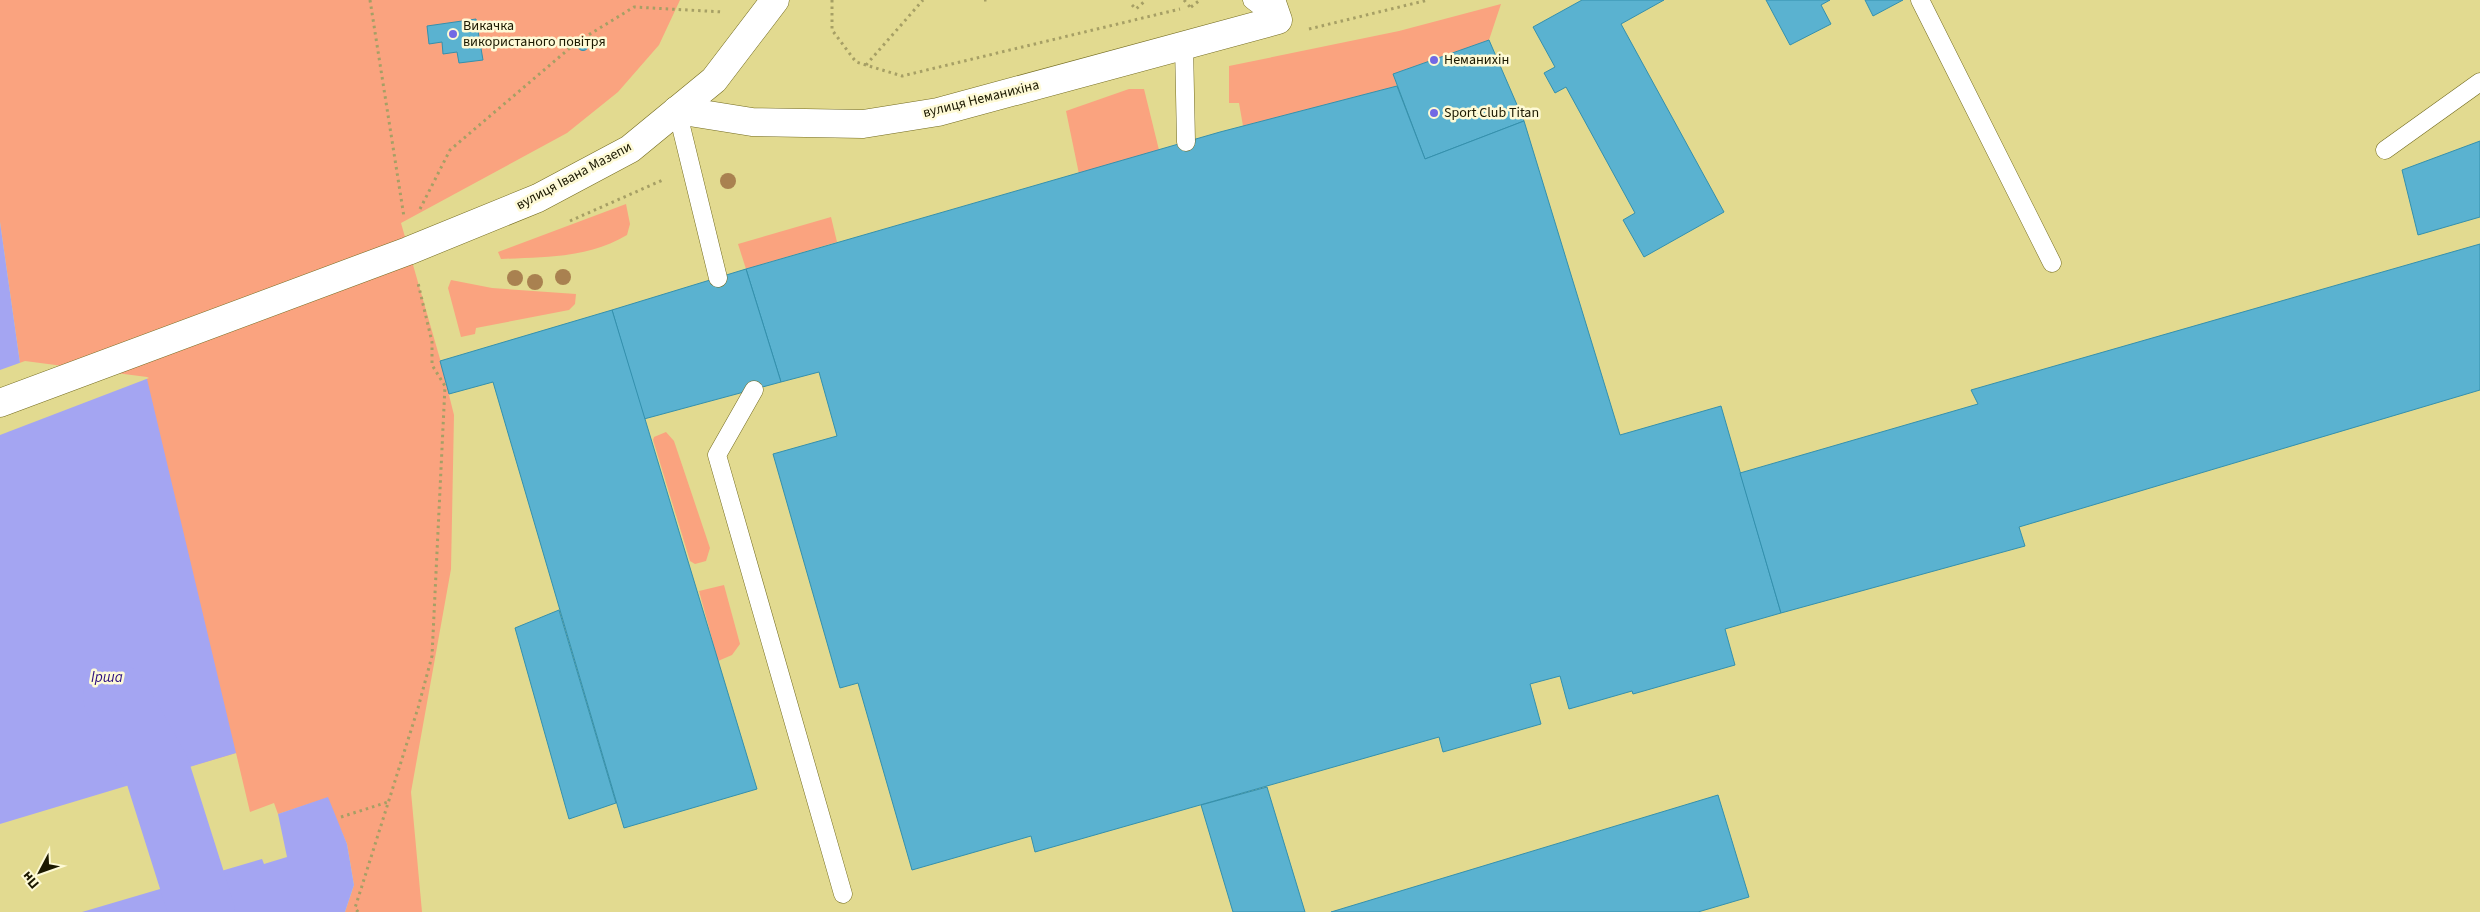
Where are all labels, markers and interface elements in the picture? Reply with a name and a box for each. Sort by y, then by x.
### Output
place label: Викачка використаного повітря [463,16,606,52]
marker: Викачка використаного повітря [447,28,459,40]
place label: Неманихін [1444,50,1509,70]
marker: Неманихін [1428,54,1440,66]
street label: вулиця Неманихіна [921,75,1041,123]
place label: Sport Club Titan [1444,103,1539,123]
marker: Sport Club Titan [1428,107,1440,119]
street label: вулиця Івана Мазепи [513,137,635,215]
water label: Ірша [91,667,123,688]
north arrow [15,847,65,897]
text: Пн [18,867,44,893]

